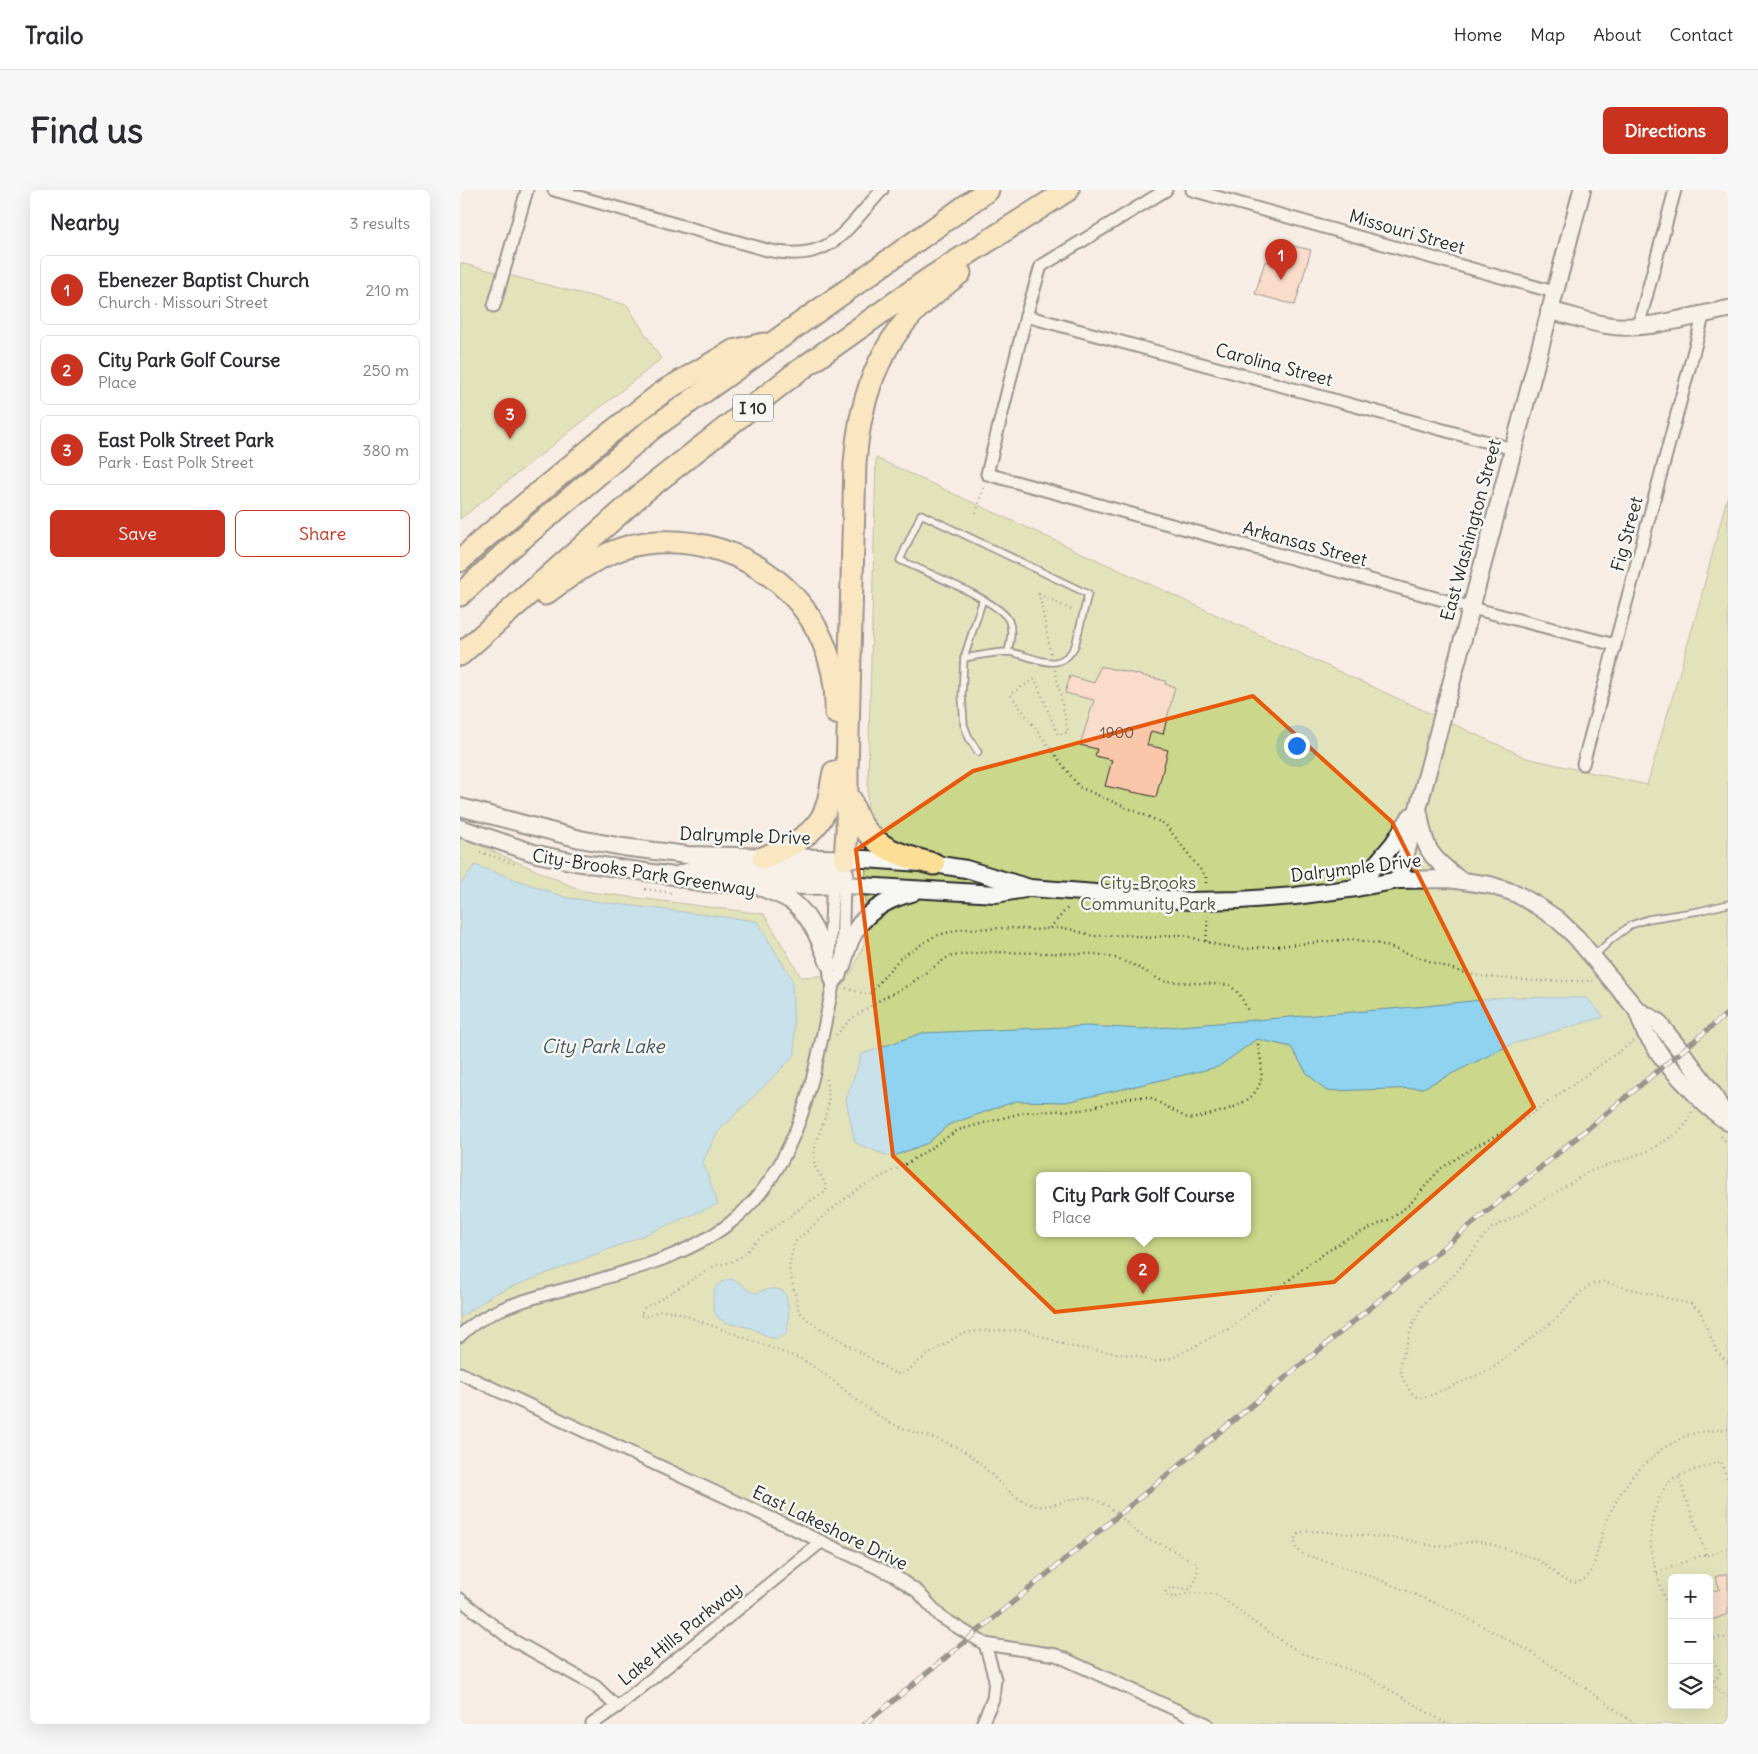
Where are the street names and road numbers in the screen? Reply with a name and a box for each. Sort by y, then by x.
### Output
street label: Missouri Street [1347,204,1468,259]
street label: Carolina Street [1213,338,1335,391]
road number: I 10 [733,394,773,422]
street label: East Washington Street [1435,436,1506,623]
street label: Fig Street [1605,494,1648,574]
street label: Arkansas Street [1241,516,1370,571]
street label: Dalrymple Drive [679,822,811,849]
street label: City-Brooks Park Greenway [531,843,758,902]
street label: Dalrymple Drive [1289,848,1422,887]
street label: East Lakeshore Drive [749,1480,912,1575]
street label: Lake Hills Parkway [613,1577,746,1690]

